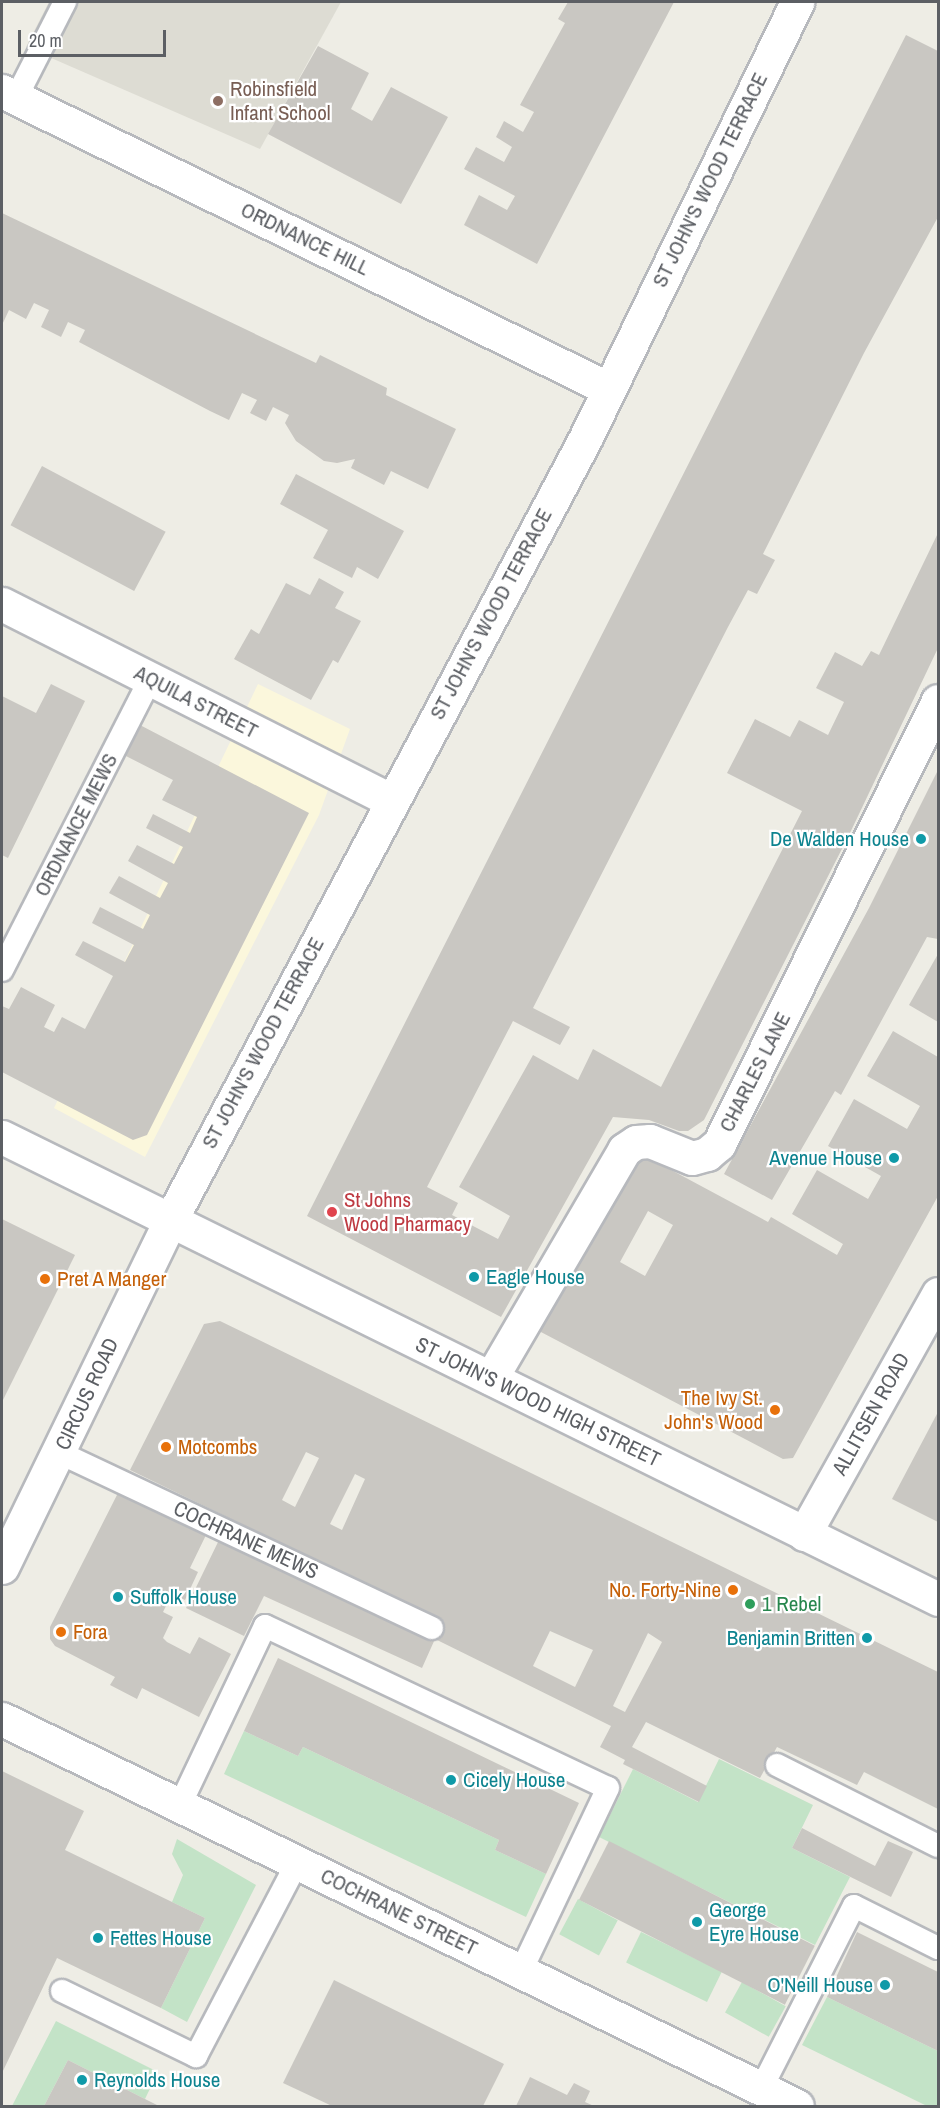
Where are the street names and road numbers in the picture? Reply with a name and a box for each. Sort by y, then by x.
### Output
street label: ST JOHN'S WOOD TERRACE [647,69,773,291]
street label: ORDNANCE HILL [237,197,373,281]
street label: ST JOHN'S WOOD TERRACE [425,504,557,724]
street label: AQUILA STREET [130,660,262,744]
street label: ORDNANCE MEWS [29,749,123,901]
street label: ST JOHN'S WOOD TERRACE [197,933,329,1153]
street label: CHARLES LANE [714,1008,796,1136]
street label: ST JOHN'S WOOD HIGH STREET [411,1332,665,1472]
street label: CIRCUS ROAD [50,1334,124,1454]
street label: ALLITSEN ROAD [827,1348,915,1480]
street label: COCHRANE MEWS [170,1495,322,1585]
street label: COCHRANE STREET [317,1863,481,1961]

